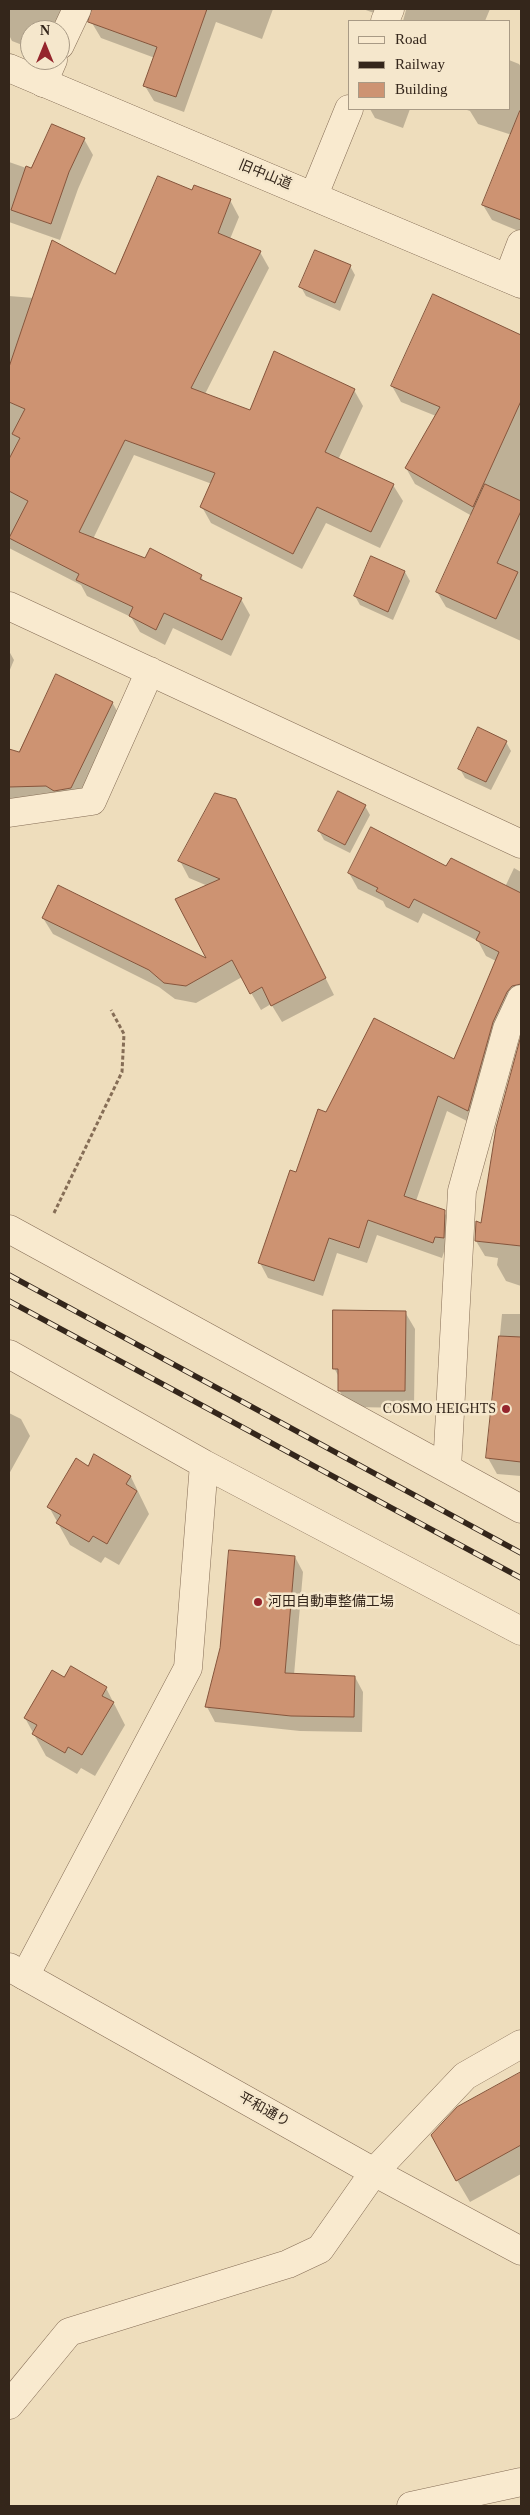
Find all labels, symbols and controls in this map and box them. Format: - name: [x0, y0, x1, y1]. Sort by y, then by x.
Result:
- north arrow: [20, 20, 70, 70]
- legend: [348, 20, 510, 110]
- text: N: [40, 23, 50, 38]
- text: Road: [395, 31, 427, 47]
- text: Railway: [395, 56, 445, 72]
- text: Building: [395, 81, 448, 97]
- street label: 旧中山道: [236, 157, 294, 193]
- place label: COSMO HEIGHTS: [383, 1401, 496, 1417]
- marker: COSMO HEIGHTS: [500, 1403, 512, 1415]
- place label: 河田自動車整備工場: [268, 1594, 394, 1610]
- marker: 河田自動車整備工場: [252, 1596, 264, 1608]
- street label: 平和通り: [235, 2089, 293, 2131]

